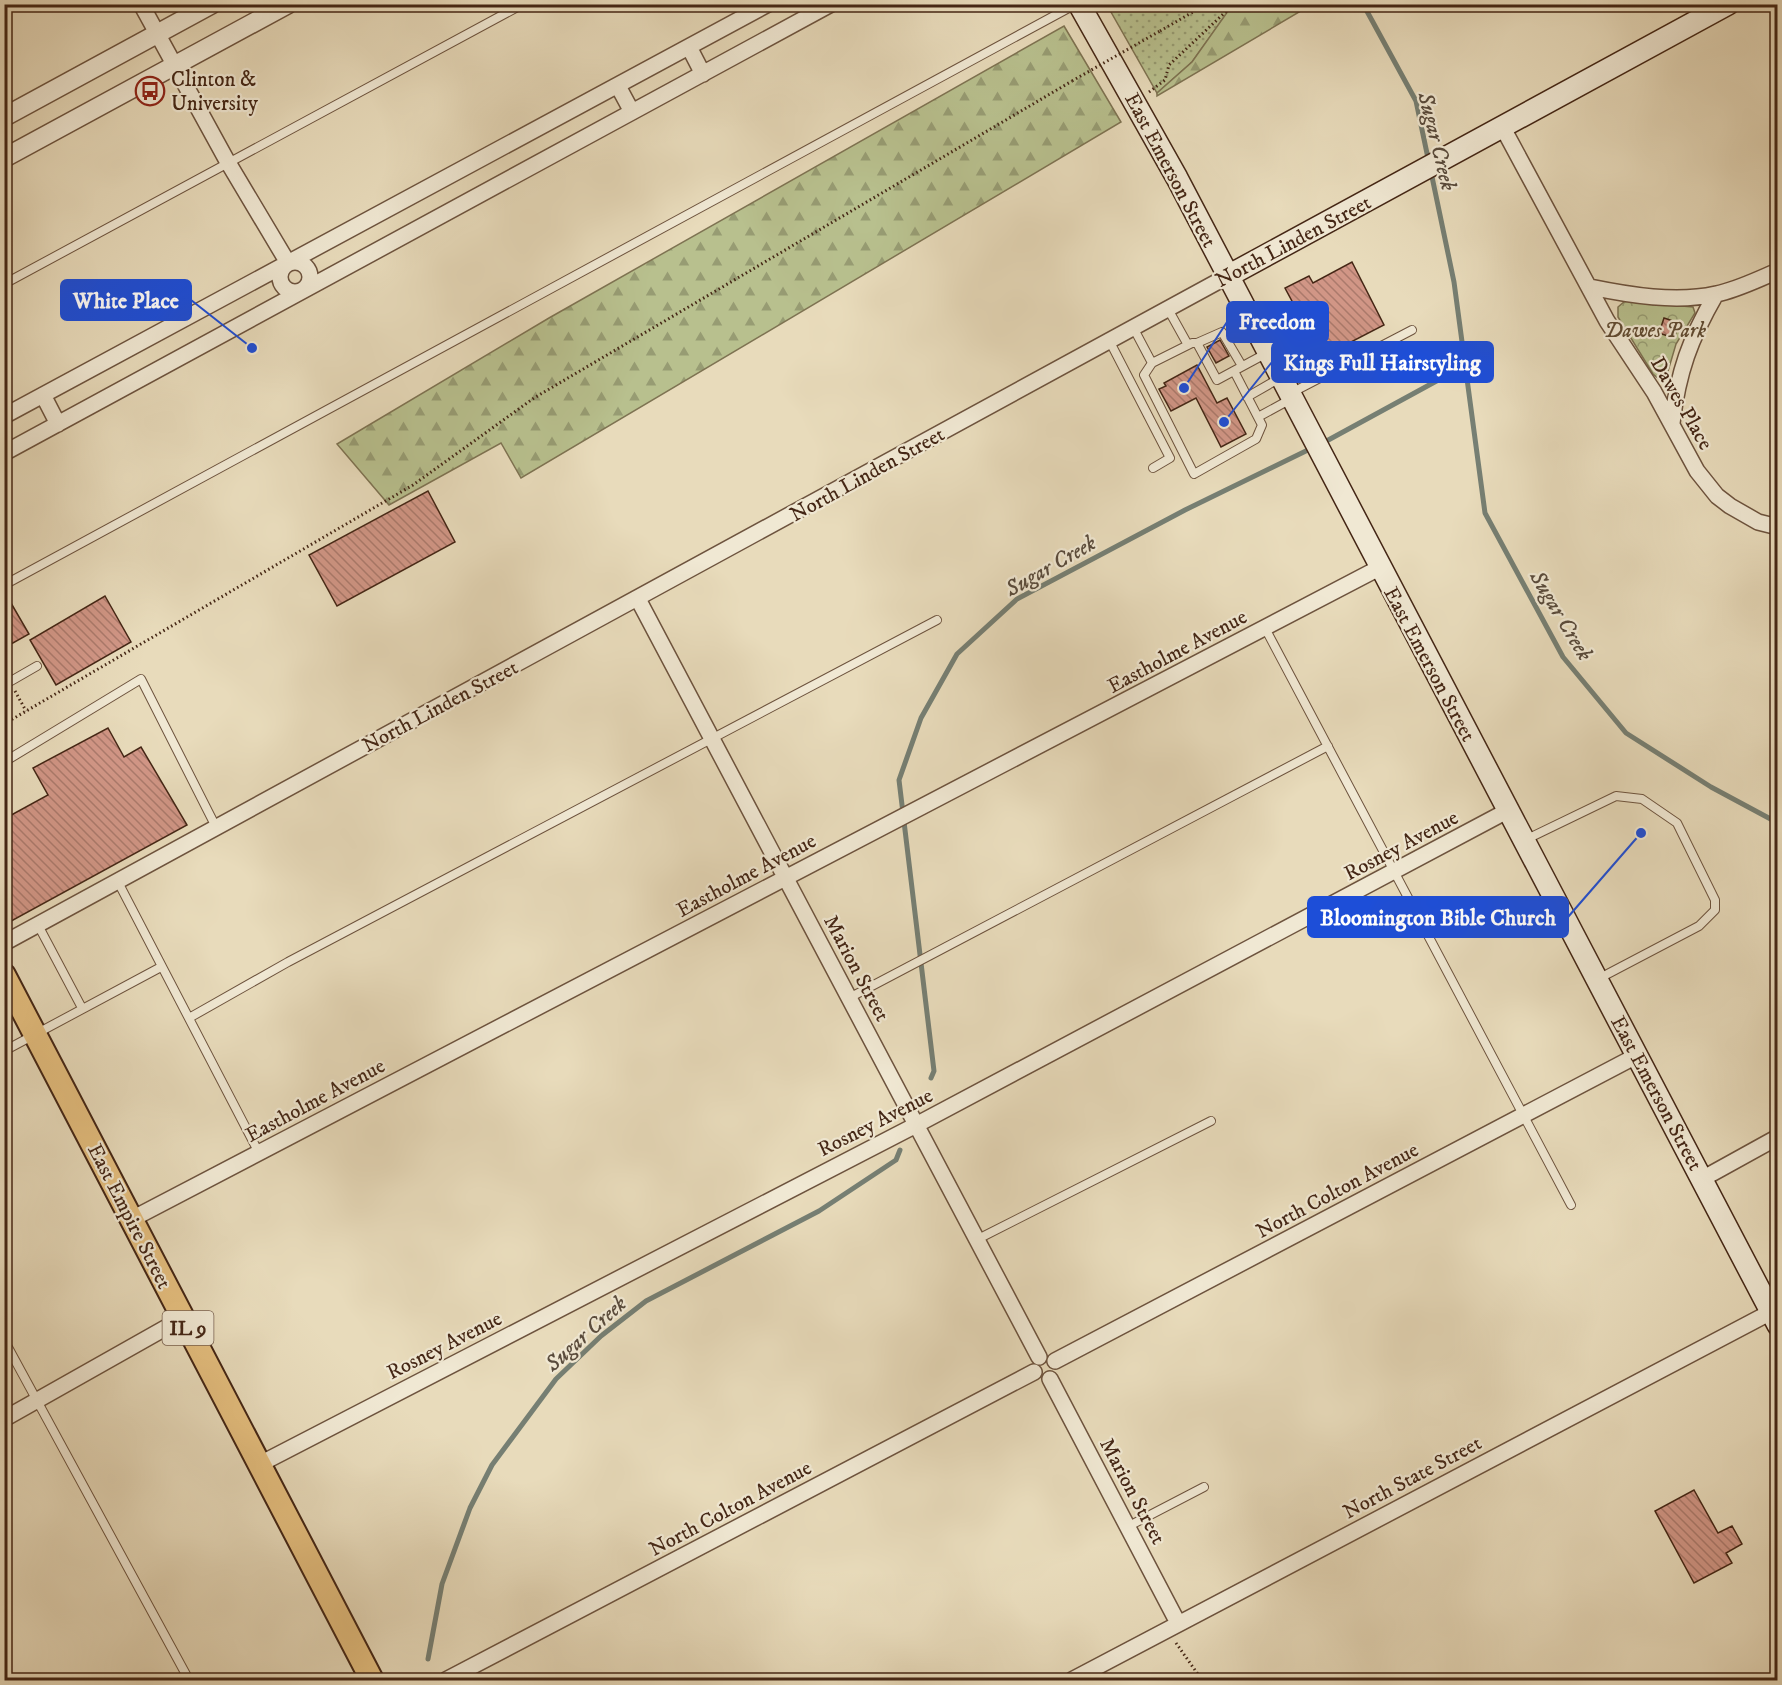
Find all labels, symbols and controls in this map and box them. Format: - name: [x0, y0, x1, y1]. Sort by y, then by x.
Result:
- place label: Clinton & University: [171, 67, 259, 117]
- bus stop icon: Clinton & University: [134, 75, 166, 107]
- water label: Sugar Creek: [1411, 88, 1462, 194]
- street label: East Emerson Street: [1118, 89, 1222, 253]
- street label: North Linden Street: [1211, 190, 1376, 294]
- callout: White Place: [61, 280, 191, 320]
- text: White Place: [72, 288, 179, 315]
- callout: Freedom: [1227, 302, 1328, 342]
- text: Freedom: [1238, 309, 1316, 336]
- park label: Dawes Park: [1604, 318, 1706, 344]
- callout: Kings Full Hairstyling: [1272, 342, 1493, 382]
- text: Kings Full Hairstyling: [1283, 350, 1482, 377]
- street label: Dawes Place: [1644, 352, 1718, 455]
- street label: North Linden Street: [786, 421, 950, 528]
- water label: Sugar Creek: [1000, 529, 1102, 604]
- water label: Sugar Creek: [1523, 565, 1599, 666]
- street label: East Emerson Street: [1377, 583, 1481, 747]
- street label: Eastholme Avenue: [1103, 604, 1252, 700]
- street label: North Linden Street: [358, 655, 523, 759]
- street label: Rosney Avenue: [1340, 805, 1463, 887]
- street label: Eastholme Avenue: [672, 828, 821, 924]
- callout: Bloomington Bible Church: [1308, 897, 1568, 937]
- text: Bloomington Bible Church: [1320, 905, 1556, 932]
- street label: Marion Street: [817, 911, 895, 1026]
- street label: East Emerson Street: [1604, 1012, 1708, 1176]
- street label: Eastholme Avenue: [241, 1053, 390, 1149]
- street label: Rosney Avenue: [814, 1083, 938, 1163]
- street label: North Colton Avenue: [1252, 1137, 1423, 1245]
- street label: East Empire Street: [81, 1140, 177, 1294]
- water label: Sugar Creek: [539, 1290, 633, 1378]
- street label: Rosney Avenue: [383, 1306, 507, 1386]
- road number: IL 9: [162, 1311, 213, 1345]
- street label: North State Street: [1339, 1430, 1486, 1525]
- street label: Marion Street: [1093, 1434, 1171, 1549]
- street label: North Colton Avenue: [645, 1455, 816, 1563]

